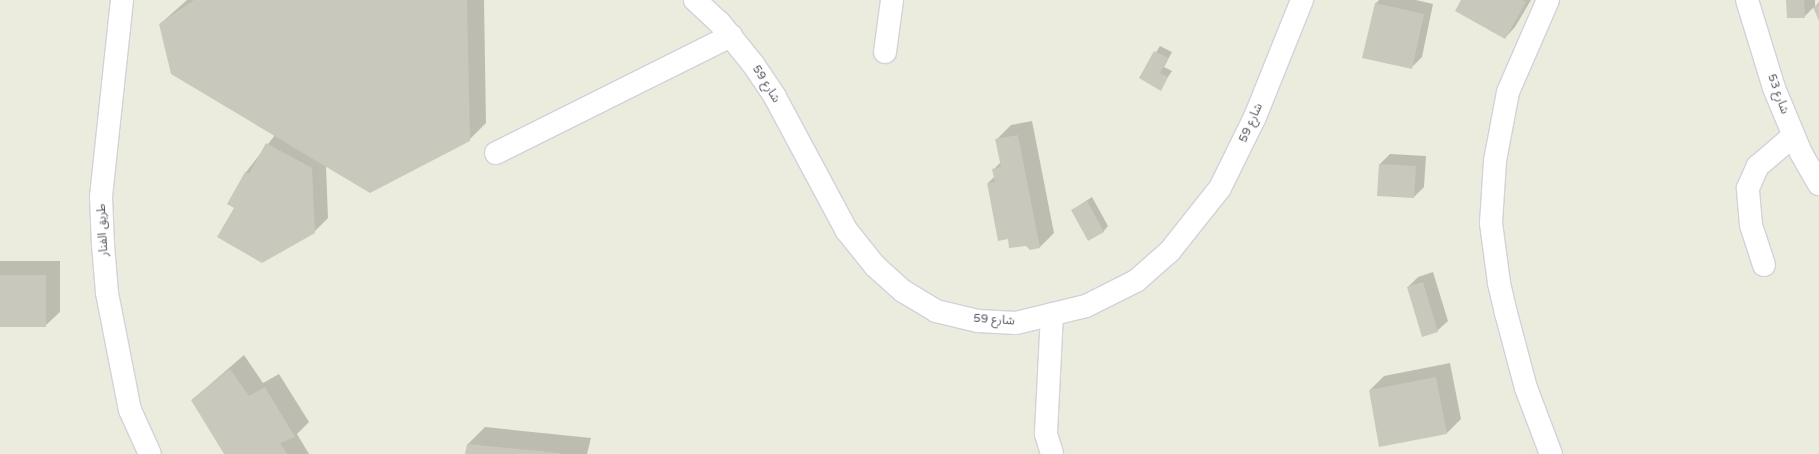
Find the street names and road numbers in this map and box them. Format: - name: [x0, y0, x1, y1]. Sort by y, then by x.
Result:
- street label: شارع 59: [749, 63, 783, 105]
- street label: شارع 53: [1764, 72, 1792, 116]
- street label: شارع 59: [1236, 101, 1266, 145]
- street label: طريق الفنار: [94, 203, 112, 257]
- street label: شارع 59: [973, 311, 1015, 329]

